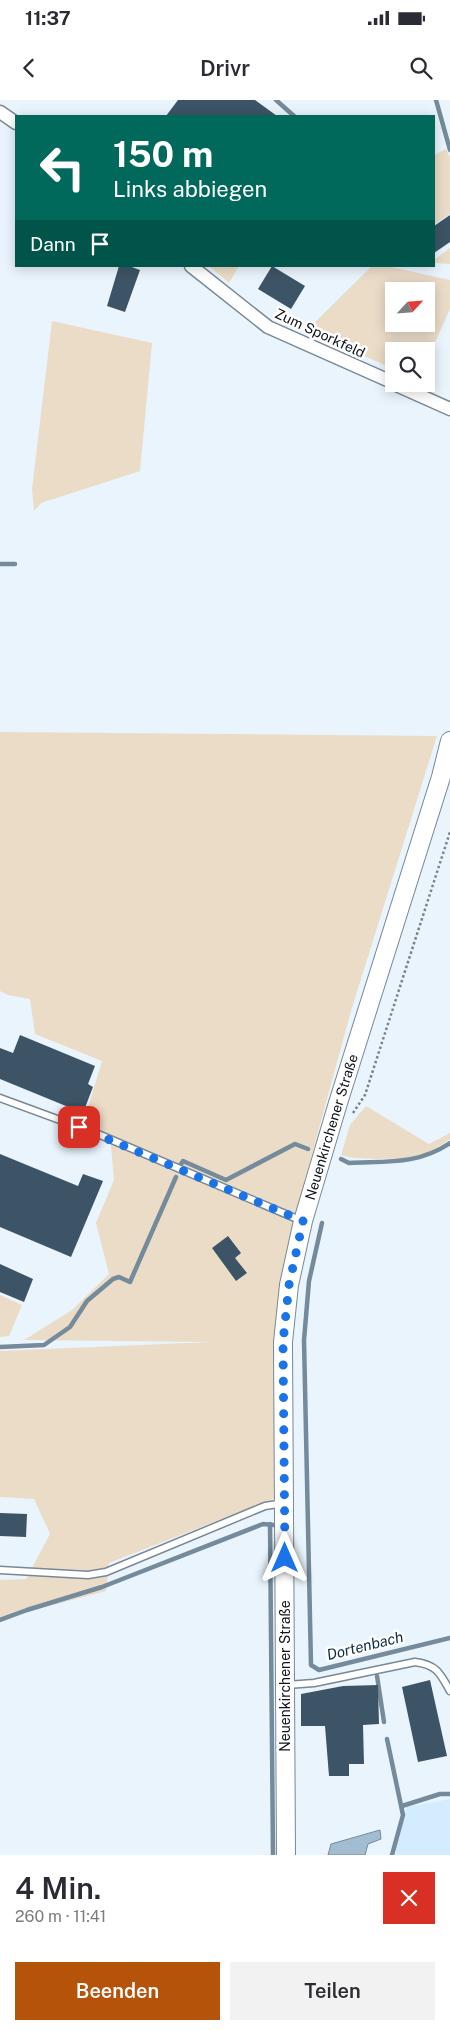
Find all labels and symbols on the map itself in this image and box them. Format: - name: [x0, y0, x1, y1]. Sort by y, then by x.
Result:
- north arrow: [385, 282, 435, 332]
- street label: Zum Sporkfeld: [273, 305, 367, 361]
- street label: Neuenkirchener Straße: [302, 1052, 361, 1202]
- pin: [58, 1106, 100, 1148]
- position arrow: [258, 1531, 310, 1583]
- street label: Neuenkirchener Straße: [277, 1600, 293, 1752]
- water label: Dortenbach: [325, 1628, 405, 1663]

